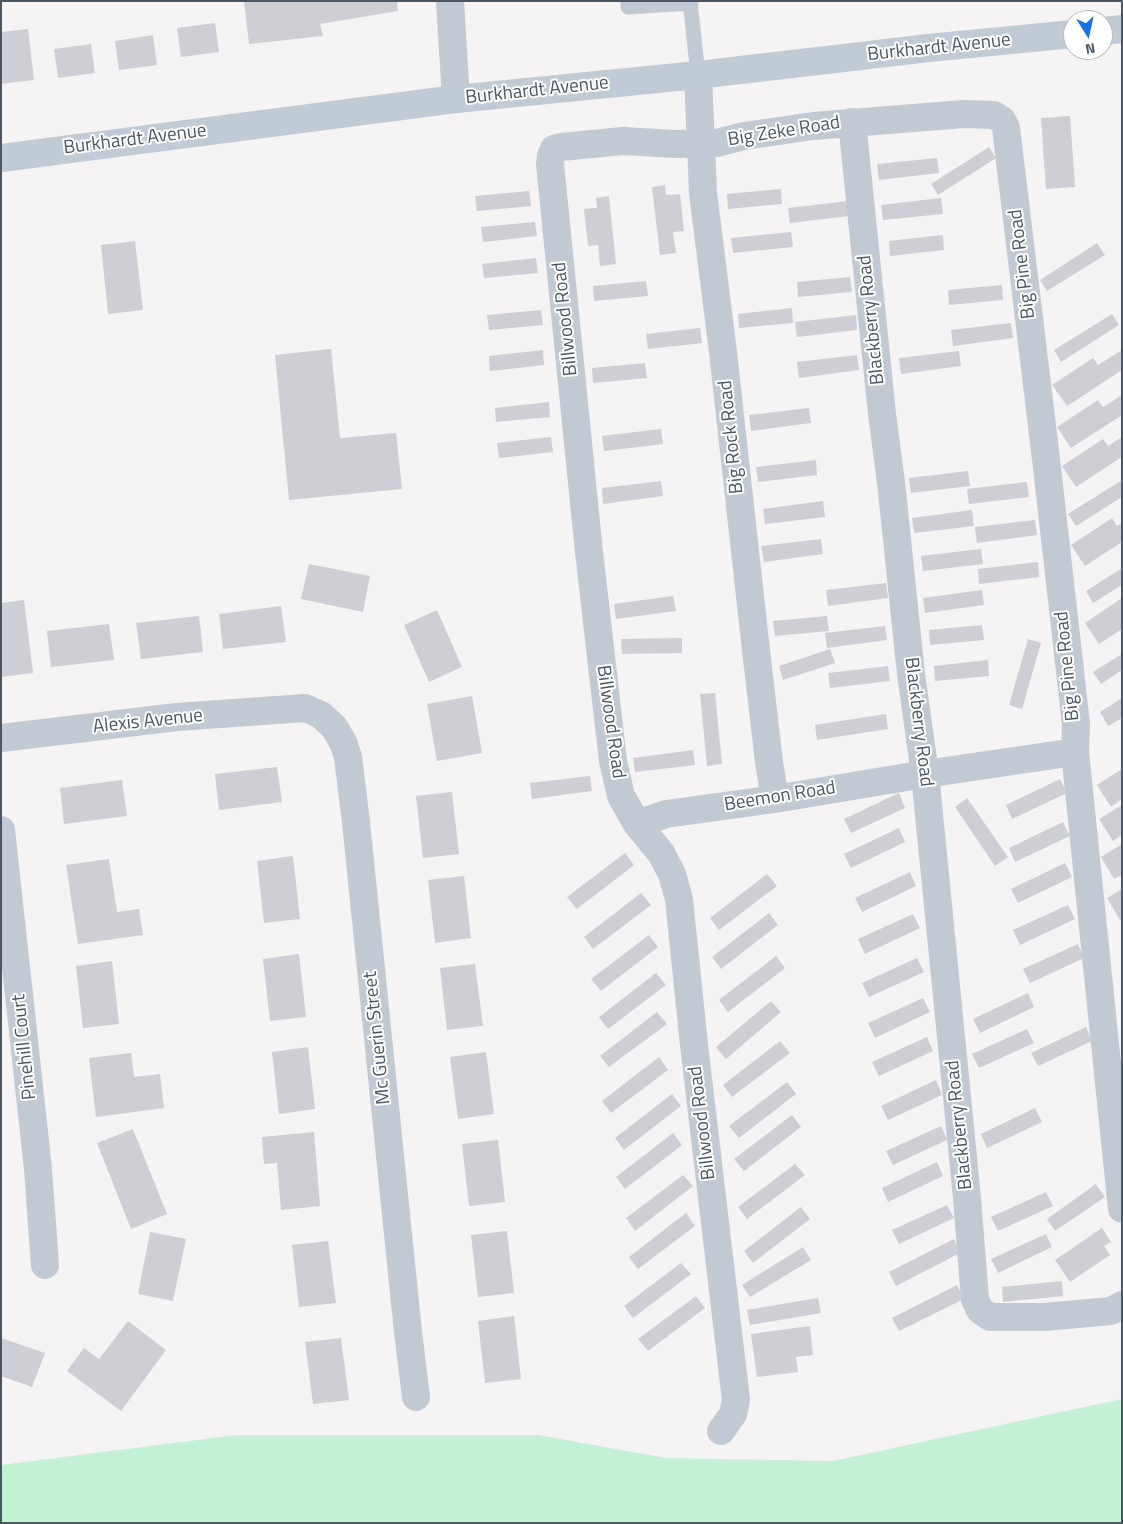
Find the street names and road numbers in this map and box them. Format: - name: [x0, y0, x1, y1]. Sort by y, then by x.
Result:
- street label: Burkhardt Avenue: [866, 29, 1012, 67]
- street label: Burkhardt Avenue: [464, 72, 610, 110]
- street label: Big Zeke Road: [726, 112, 842, 152]
- street label: Burkhardt Avenue: [62, 120, 208, 160]
- street label: Big Pine Road: [1005, 208, 1041, 320]
- street label: Blackberry Road: [854, 254, 890, 386]
- street label: Billwood Road: [549, 261, 583, 377]
- street label: Big Rock Road: [715, 379, 749, 495]
- street label: Big Pine Road: [1051, 610, 1085, 722]
- street label: Blackberry Road: [899, 656, 937, 788]
- street label: Billwood Road: [591, 664, 629, 780]
- street label: Alexis Avenue: [92, 705, 204, 739]
- street label: Beemon Road: [723, 777, 837, 817]
- street label: Mc Guerin Street: [360, 970, 396, 1106]
- street label: Pinehill Court: [8, 993, 42, 1101]
- street label: Blackberry Road: [942, 1059, 978, 1191]
- street label: Billwood Road: [685, 1065, 721, 1181]

